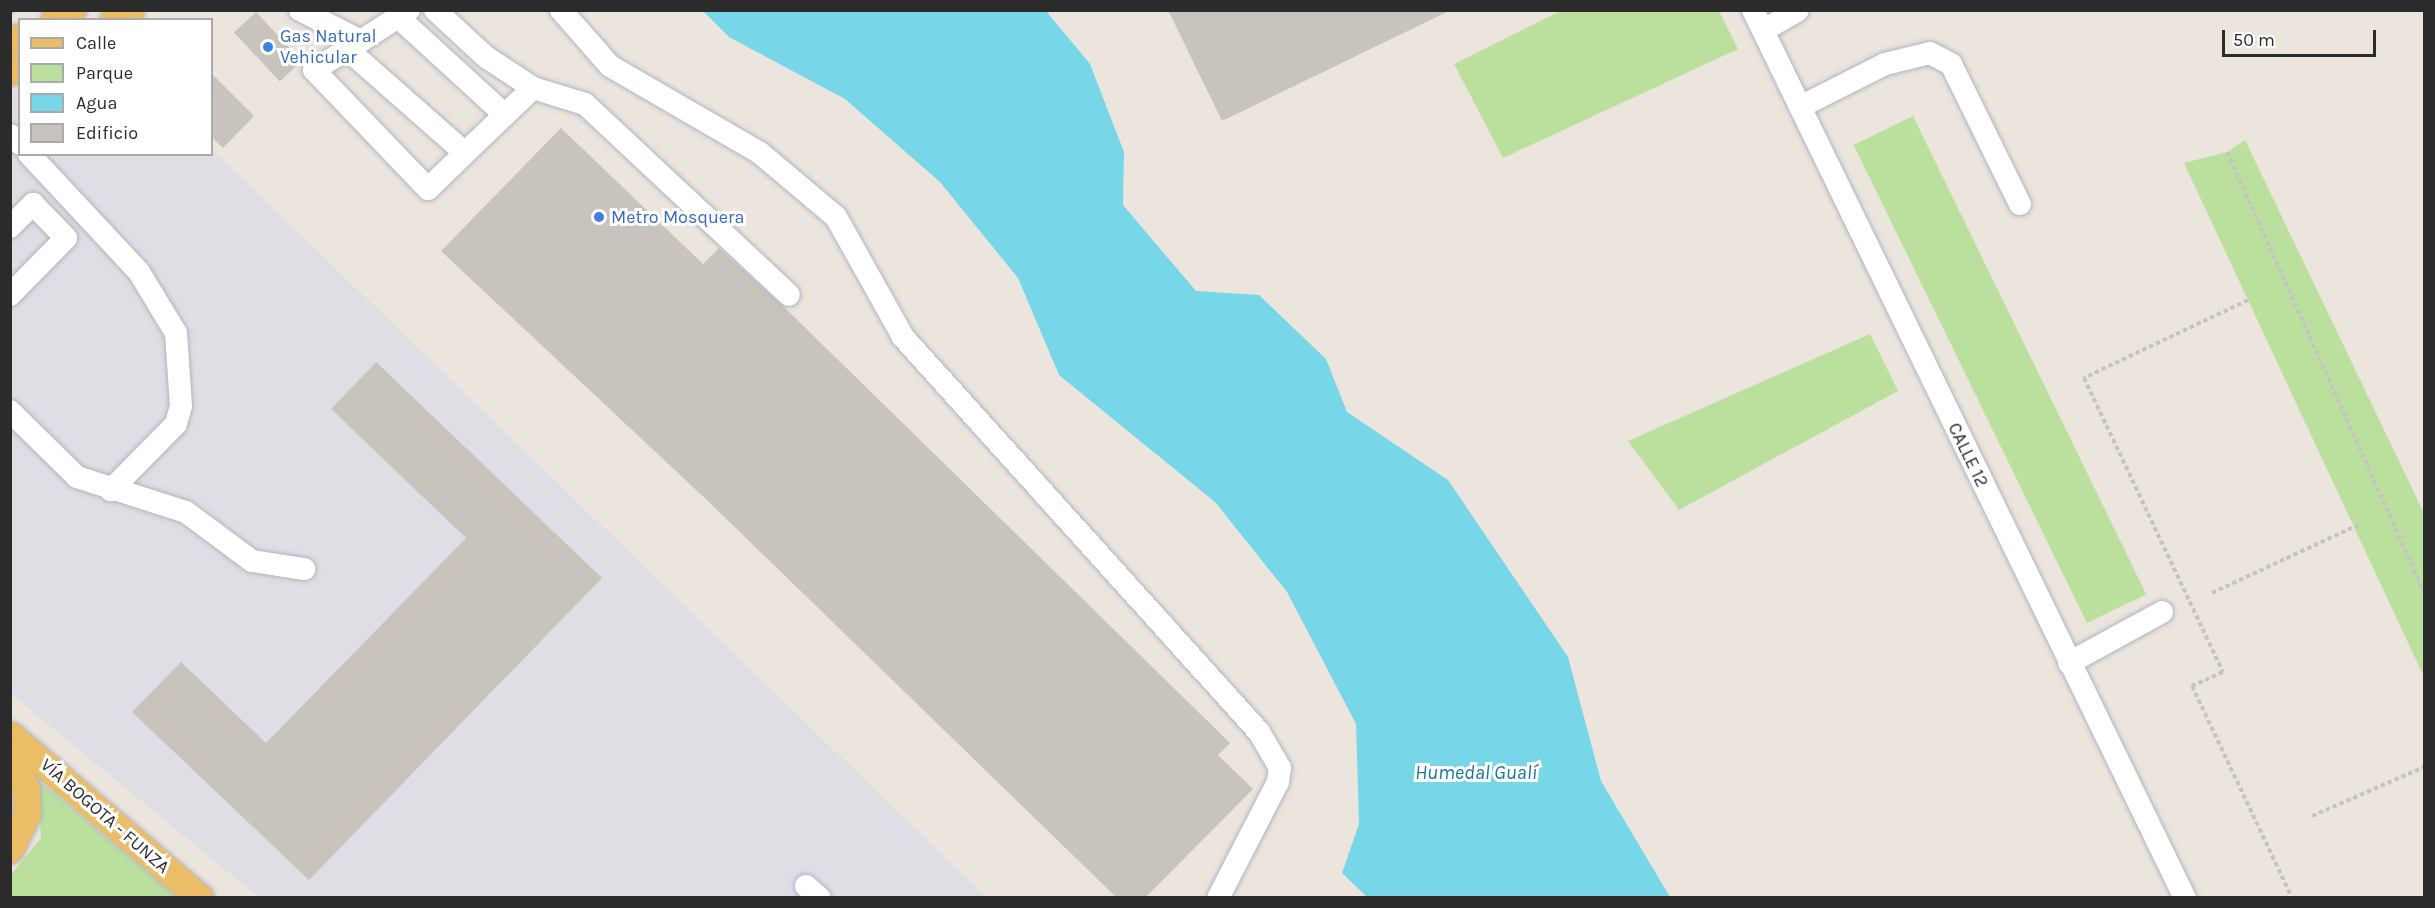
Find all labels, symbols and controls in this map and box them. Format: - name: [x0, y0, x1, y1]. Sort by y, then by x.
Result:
- legend: [18, 18, 213, 156]
- scale bar: [2225, 18, 2380, 56]
- place label: Gas Natural Vehicular: [280, 26, 377, 68]
- text: 50 m: [2233, 29, 2275, 51]
- text: Calle: [76, 32, 116, 54]
- marker: Gas Natural Vehicular: [261, 40, 275, 54]
- text: Parque: [76, 62, 133, 84]
- text: Agua: [76, 92, 117, 114]
- text: Edificio: [76, 122, 138, 144]
- place label: Metro Mosquera: [611, 206, 744, 228]
- marker: Metro Mosquera: [592, 210, 606, 224]
- street label: CALLE 12: [1943, 419, 1993, 491]
- street label: VÍA BOGOTA - FUNZA: [36, 754, 174, 878]
- water label: Humedal Gualí: [1415, 760, 1537, 784]

